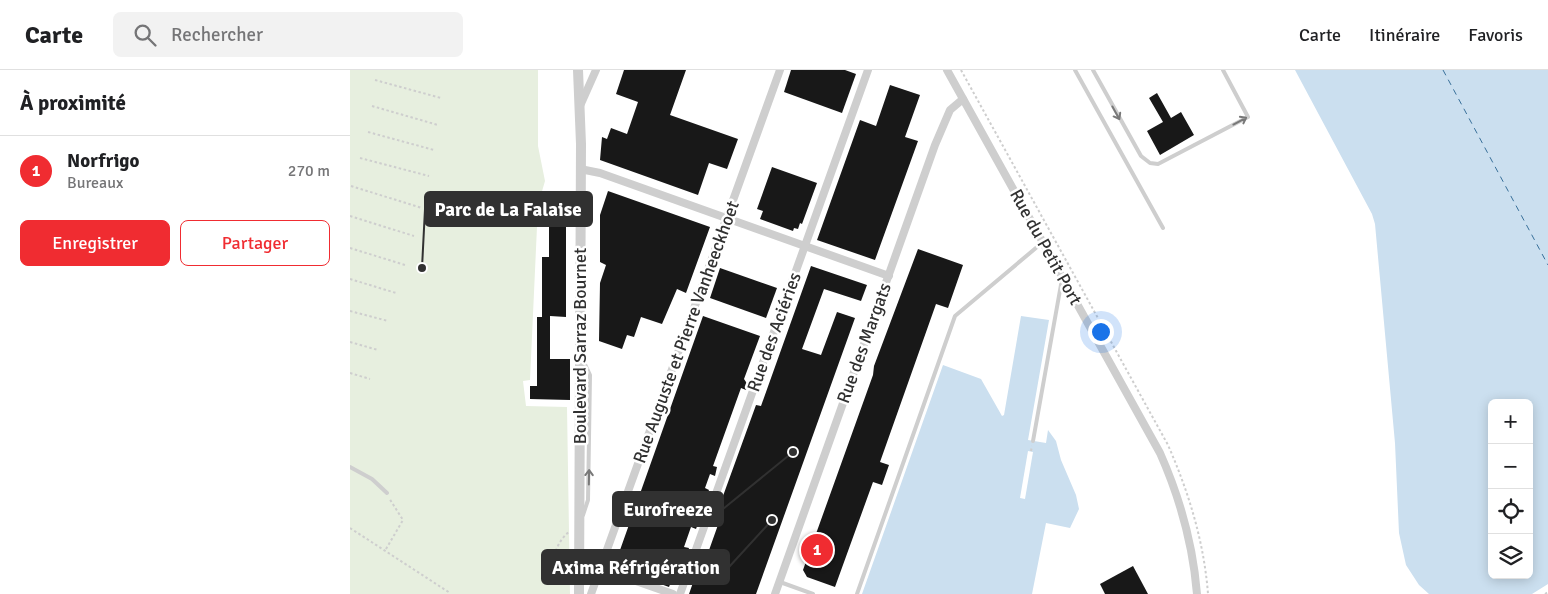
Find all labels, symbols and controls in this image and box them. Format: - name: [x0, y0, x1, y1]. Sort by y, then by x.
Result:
- search box: [113, 12, 463, 57]
- text: Carte: [25, 20, 83, 50]
- icon: search: [131, 21, 159, 49]
- text: Rechercher: [171, 23, 263, 47]
- text: Carte: [1299, 24, 1341, 46]
- text: Itinéraire: [1369, 24, 1440, 46]
- text: Favoris: [1468, 24, 1523, 46]
- text: À proximité: [20, 90, 126, 116]
- one-way arrow: [1111, 105, 1121, 120]
- one-way arrow: [1232, 116, 1247, 125]
- text: Norfrigo: [67, 149, 139, 173]
- text: 1: [32, 161, 40, 181]
- text: 270 m: [288, 161, 330, 181]
- text: Bureaux: [67, 173, 123, 193]
- street label: Rue du Petit Port: [1005, 185, 1087, 309]
- callout: Parc de La Falaise: [425, 192, 592, 226]
- text: Parc de La Falaise: [434, 198, 582, 222]
- street label: Rue Auguste et Pierre Vanheeckhoet: [628, 198, 744, 466]
- button: Enregistrer: [20, 220, 170, 266]
- button: Partager: [180, 220, 330, 266]
- street label: Boulevard Sarraz Bournet: [569, 248, 591, 444]
- street label: Rue des Aciéries: [742, 269, 806, 395]
- street label: Rue des Margats: [832, 280, 896, 406]
- your location: [1088, 319, 1114, 345]
- map controls: [1488, 399, 1533, 579]
- button: +: [1488, 399, 1533, 444]
- button: −: [1488, 444, 1533, 489]
- one-way arrow: [584, 469, 594, 486]
- button: locate: [1488, 489, 1533, 534]
- callout: Eurofreeze: [613, 492, 723, 526]
- text: Eurofreeze: [623, 498, 713, 522]
- pin: 1: [801, 531, 833, 569]
- button: layers: [1488, 534, 1533, 579]
- callout: Axima Réfrigération: [542, 550, 729, 584]
- text: Axima Réfrigération: [552, 556, 720, 580]

